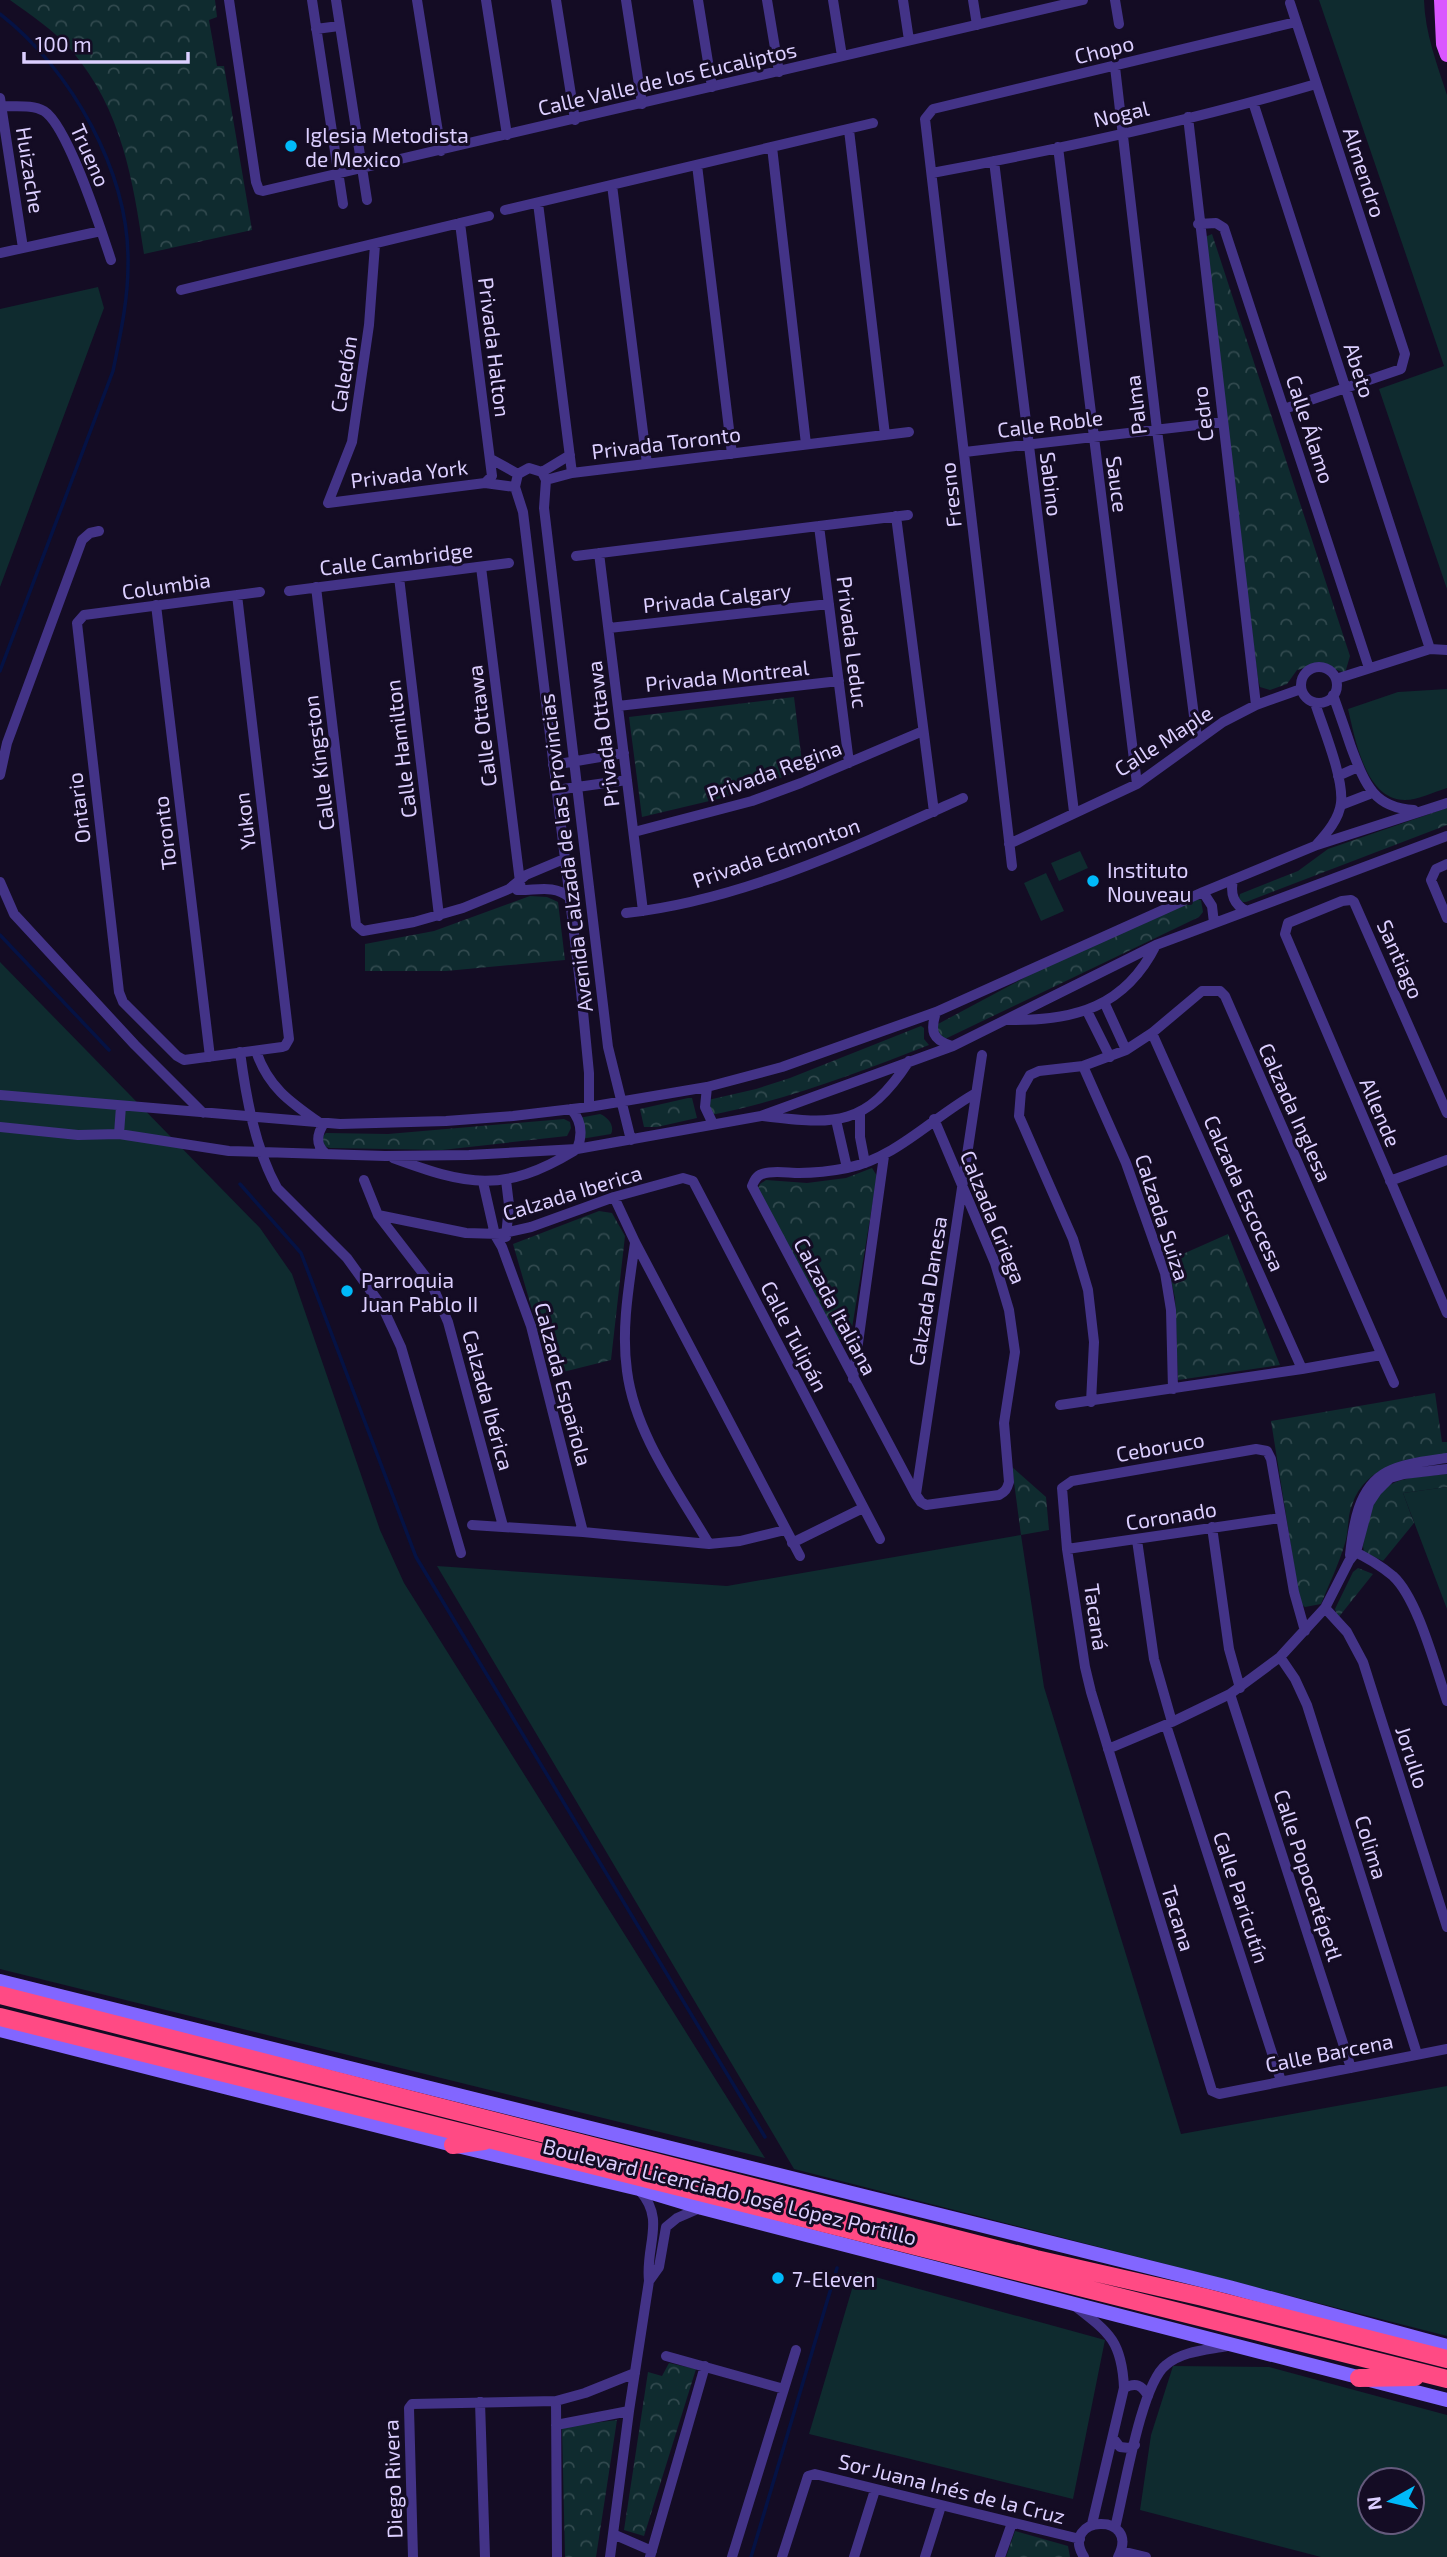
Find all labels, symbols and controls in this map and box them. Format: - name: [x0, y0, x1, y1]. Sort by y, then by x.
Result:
- scale bar: [24, 21, 189, 65]
- street label: Chopo: [1072, 30, 1136, 68]
- text: 100 m: [35, 31, 92, 56]
- street label: Calle Valle de los Eucaliptos: [535, 36, 799, 120]
- street label: Nogal: [1091, 94, 1152, 131]
- street label: Trueno: [66, 120, 116, 190]
- place label: Iglesia Metodista de Mexico: [305, 122, 469, 171]
- street label: Almendro: [1339, 124, 1391, 220]
- street label: Huizache: [12, 125, 50, 215]
- marker: Iglesia Metodista de Mexico: [283, 138, 299, 154]
- street label: Privada Halton: [474, 276, 516, 418]
- street label: Caledón: [325, 334, 361, 414]
- street label: Abeto: [1339, 339, 1381, 401]
- street label: Calle Álamo: [1282, 372, 1340, 486]
- street label: Palma: [1119, 374, 1151, 436]
- street label: Cedro: [1186, 385, 1218, 443]
- street label: Calle Roble: [996, 404, 1104, 442]
- street label: Privada Toronto: [590, 420, 742, 464]
- street label: Sabino: [1036, 450, 1068, 518]
- street label: Privada York: [349, 453, 469, 493]
- street label: Sauce: [1102, 454, 1134, 514]
- street label: Fresno: [934, 461, 966, 529]
- street label: Calle Cambridge: [318, 536, 474, 580]
- street label: Columbia: [120, 566, 212, 604]
- street label: Privada Leduc: [832, 574, 874, 710]
- street label: Privada Calgary: [641, 577, 793, 617]
- street label: Privada Montreal: [644, 654, 811, 696]
- street label: Privada Ottawa: [581, 659, 623, 809]
- street label: Calle Ottawa: [461, 664, 501, 788]
- street label: Calle Hamilton: [379, 678, 421, 820]
- street label: Avenida Calzada de las Provincias: [533, 692, 597, 1014]
- street label: Calle Kingston: [297, 694, 339, 832]
- street label: Calle Maple: [1109, 699, 1217, 781]
- street label: Privada Regina: [703, 734, 845, 806]
- street label: Ontario: [61, 771, 95, 845]
- street label: Yukon: [228, 791, 260, 851]
- street label: Toronto: [147, 795, 181, 871]
- street label: Privada Edmonton: [689, 812, 863, 892]
- place label: Instituto Nouveau: [1107, 857, 1191, 906]
- marker: Instituto Nouveau: [1085, 873, 1101, 889]
- street label: Santiago: [1373, 916, 1429, 1002]
- street label: Calzada Inglesa: [1254, 1039, 1338, 1185]
- street label: Allende: [1355, 1074, 1407, 1150]
- street label: Calzada Escocesa: [1199, 1111, 1291, 1275]
- street label: Calzada Griega: [956, 1147, 1032, 1287]
- street label: Calzada Suiza: [1131, 1151, 1195, 1283]
- street label: Calzada Iberica: [499, 1159, 645, 1225]
- street label: Calzada Danesa: [903, 1214, 951, 1368]
- street label: Calzada Italiana: [789, 1233, 883, 1379]
- place label: Parroquia Juan Pablo II: [361, 1267, 478, 1316]
- street label: Calle Tulipán: [756, 1276, 834, 1396]
- marker: Parroquia Juan Pablo II: [339, 1283, 355, 1299]
- street label: Calzada Española: [530, 1299, 598, 1469]
- street label: Calzada Ibérica: [458, 1327, 520, 1473]
- street label: Ceboruco: [1114, 1426, 1206, 1466]
- street label: Coronado: [1124, 1495, 1218, 1535]
- street label: Tacaná: [1080, 1582, 1114, 1652]
- street label: Jorullo: [1391, 1723, 1435, 1791]
- street label: Calle Popocatépetl: [1269, 1786, 1349, 1965]
- street label: Colima: [1351, 1812, 1393, 1882]
- street label: Calle Paricutín: [1209, 1828, 1275, 1966]
- street label: Tacana: [1157, 1882, 1201, 1954]
- street label: Calle Barcena: [1263, 2027, 1395, 2077]
- street label: Boulevard Licenciado José López Portillo: [541, 2132, 919, 2250]
- place label: 7-Eleven: [792, 2266, 875, 2291]
- marker: 7-Eleven: [770, 2270, 786, 2286]
- street label: Diego Rivera: [377, 2419, 407, 2539]
- street label: Sor Juana Inés de la Cruz: [836, 2448, 1068, 2528]
- north arrow: [1356, 2466, 1426, 2536]
- text: N: [1361, 2495, 1386, 2512]

